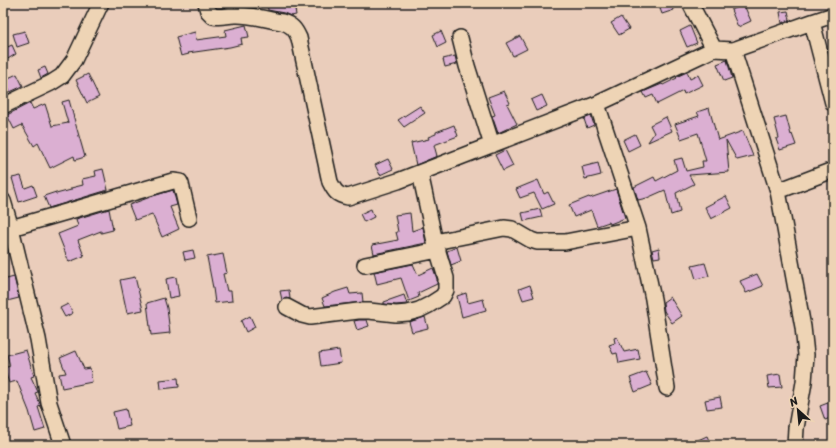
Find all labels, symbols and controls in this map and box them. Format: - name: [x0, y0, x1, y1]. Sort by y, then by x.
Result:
- north arrow: [778, 390, 818, 430]
- text: N: [785, 391, 802, 412]

